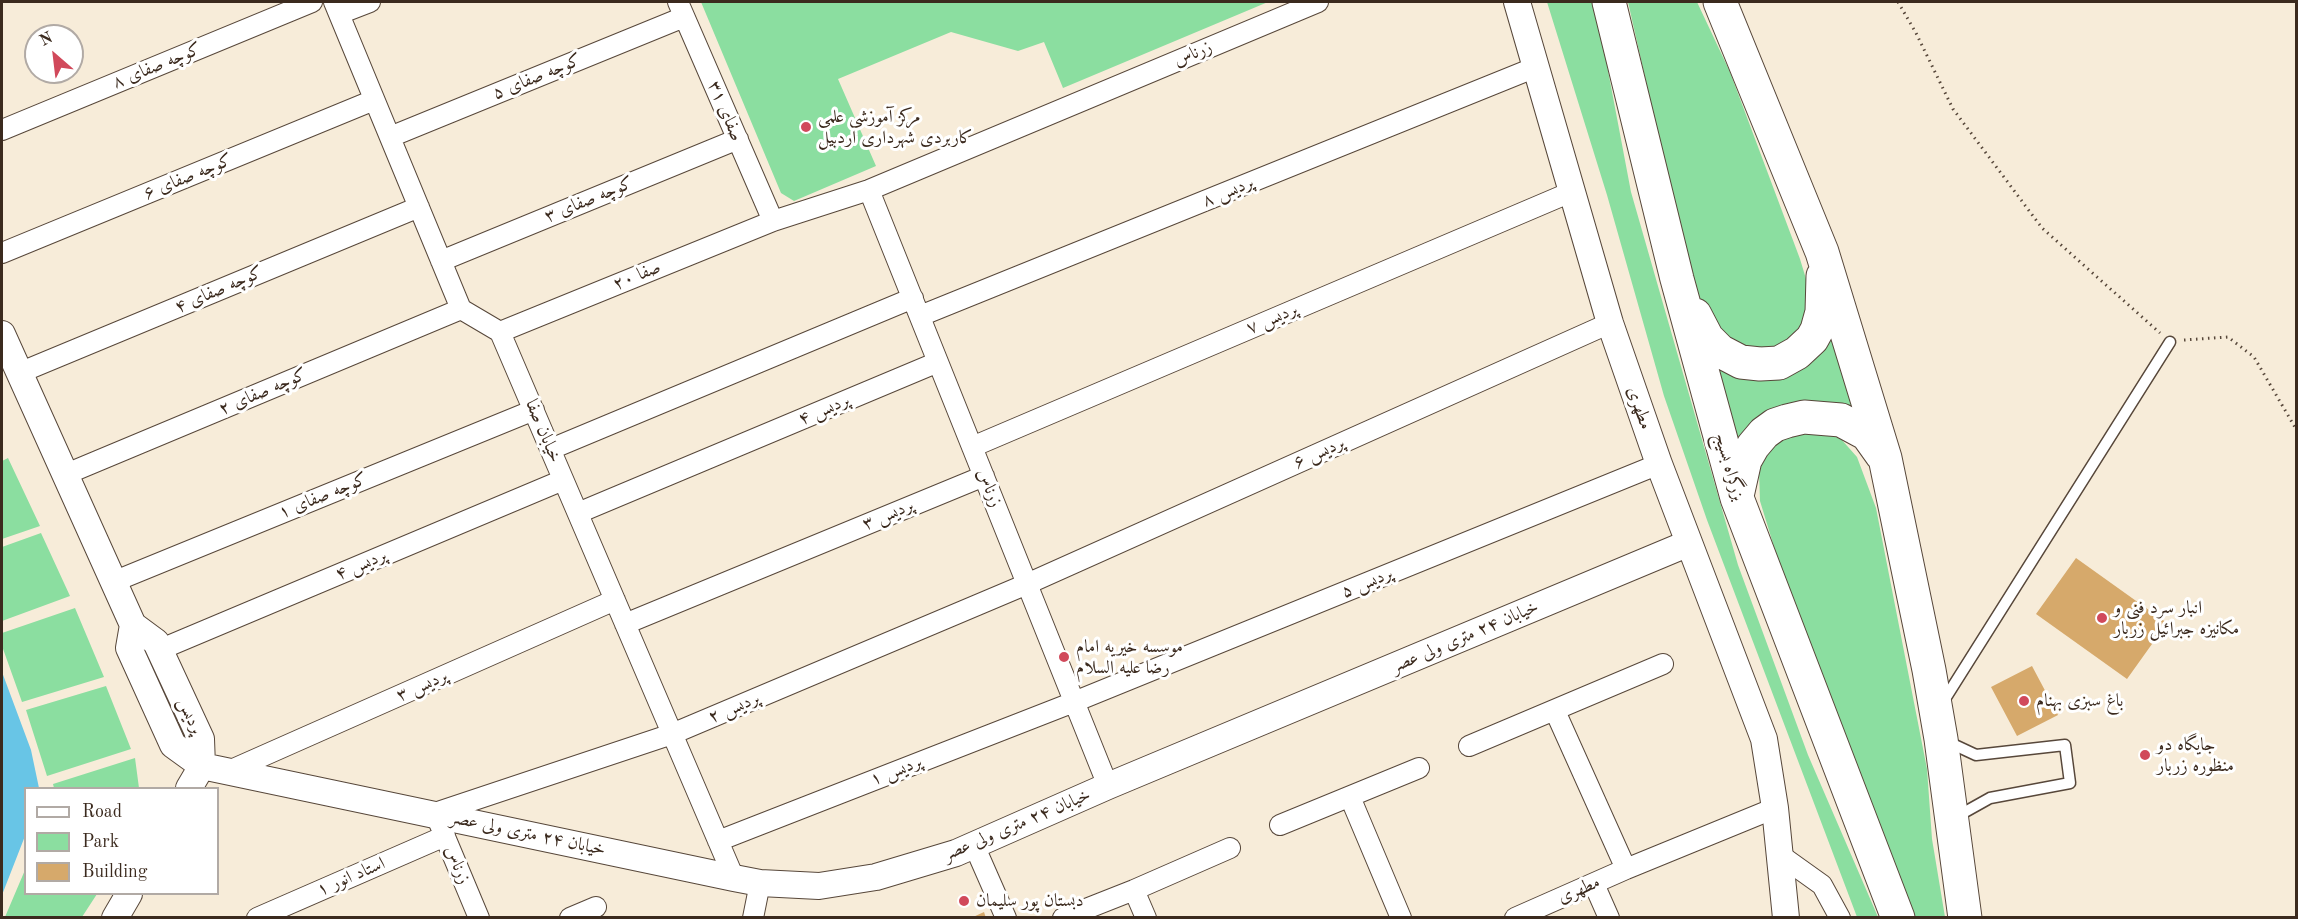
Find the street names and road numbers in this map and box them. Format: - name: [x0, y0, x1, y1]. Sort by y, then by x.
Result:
- street label: زرناس: [1170, 36, 1216, 72]
- street label: کوچه صفای ۸: [110, 38, 204, 94]
- street label: کوچه صفای ۵: [490, 49, 584, 105]
- street label: صفای ۳۱: [703, 78, 747, 144]
- street label: کوچه صفای ۶: [141, 149, 235, 205]
- street label: کوچه صفای ۳: [542, 172, 636, 228]
- street label: پردیس ۸: [1199, 172, 1257, 212]
- street label: صفا ۲۰: [610, 257, 664, 295]
- street label: کوچه صفای ۴: [172, 262, 266, 318]
- street label: پردیس ۷: [1243, 299, 1301, 339]
- street label: کوچه صفای ۲: [216, 364, 310, 420]
- street label: مطهری: [1622, 384, 1656, 432]
- street label: پردیس ۴: [795, 390, 853, 430]
- street label: خیابان صفا: [520, 396, 566, 466]
- street label: بزرگراه بسیج: [1709, 430, 1749, 504]
- street label: پردیس ۶: [1290, 432, 1348, 474]
- street label: زرناس: [972, 466, 1006, 510]
- street label: کوچه صفای ۱: [276, 468, 370, 524]
- street label: پردیس ۳: [859, 495, 917, 535]
- street label: پردیس ۴: [332, 545, 390, 585]
- street label: پردیس ۵: [1338, 563, 1396, 603]
- street label: خیابان ۲۴ متری ولی عصر: [1388, 596, 1542, 678]
- street label: پردیس ۳: [393, 665, 451, 707]
- street label: پردیس ۲: [705, 688, 763, 728]
- street label: پردیس: [172, 694, 208, 738]
- street label: پردیس ۱: [867, 751, 925, 791]
- street label: خیابان ۲۴ متری ولی عصر: [940, 784, 1094, 866]
- street label: خیابان ۲۴ متری ولی عصر: [449, 807, 607, 861]
- street label: زرناس: [439, 842, 475, 888]
- street label: استاد انور ۱: [314, 853, 388, 901]
- street label: مطهری: [1555, 871, 1603, 909]

